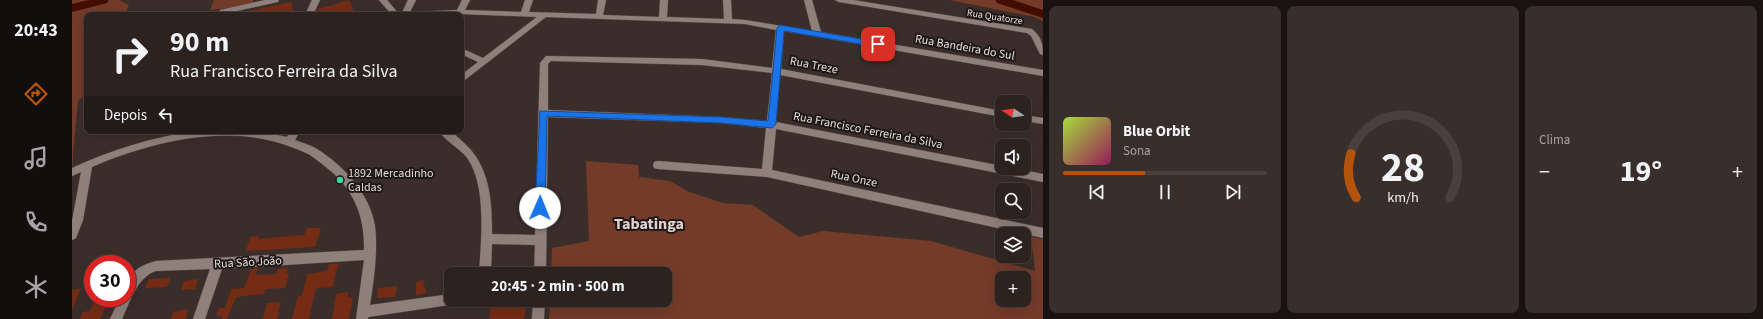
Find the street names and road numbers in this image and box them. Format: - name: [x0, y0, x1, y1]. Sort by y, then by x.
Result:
- street label: Rua Quatorze: [966, 6, 1024, 28]
- street label: Rua Bandeira do Sul: [914, 30, 1016, 65]
- street label: Rua Treze: [788, 53, 839, 78]
- street label: Rua Francisco Ferreira da Silva: [792, 108, 944, 153]
- street label: Rua Onze: [829, 165, 879, 192]
- street label: Rua São João: [214, 252, 282, 273]

